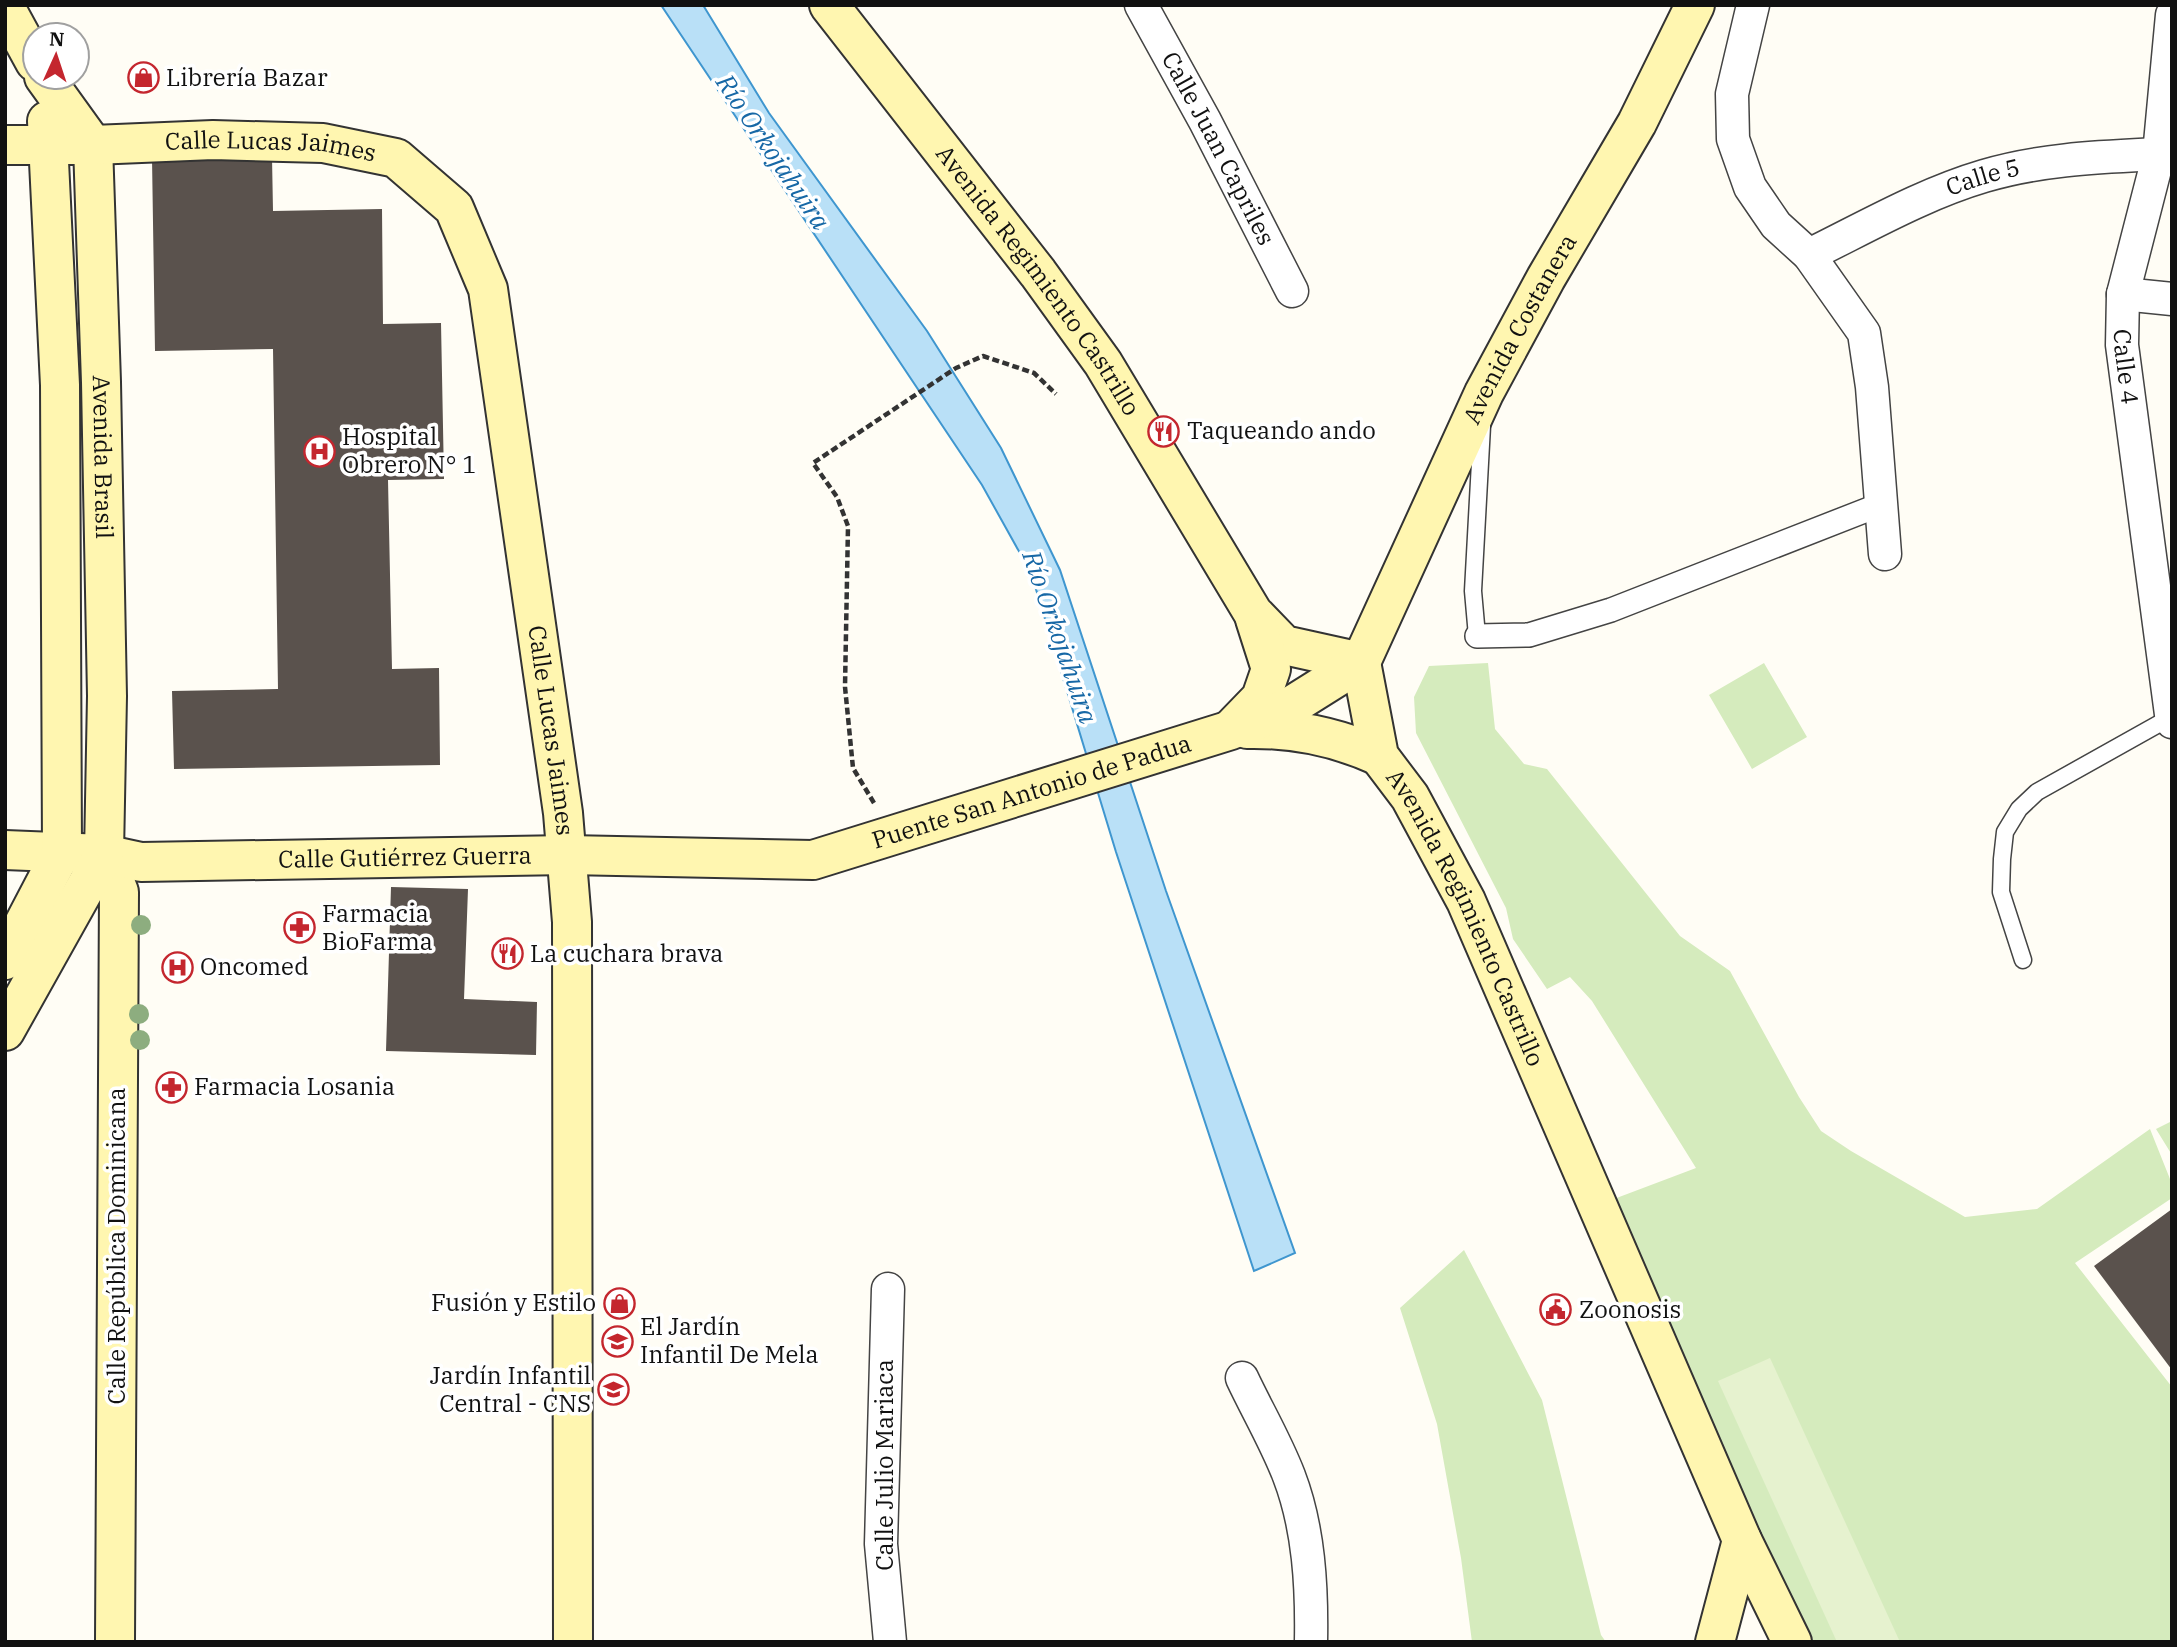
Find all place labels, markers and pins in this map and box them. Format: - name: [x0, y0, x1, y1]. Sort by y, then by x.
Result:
- shop icon: Librería Bazar: [126, 61, 160, 95]
- place label: Librería Bazar: [166, 61, 328, 93]
- restaurant icon: Taqueando ando: [1147, 414, 1181, 448]
- place label: Taqueando ando: [1187, 414, 1376, 446]
- place label: Hospital Obrero N° 1: [342, 420, 477, 480]
- hospital icon: Hospital Obrero N° 1: [302, 434, 336, 468]
- place label: Farmacia BioFarma: [322, 897, 433, 957]
- pharmacy icon: Farmacia BioFarma: [282, 911, 316, 945]
- restaurant icon: La cuchara brava: [490, 937, 524, 971]
- place label: La cuchara brava: [530, 937, 723, 969]
- hospital icon: Oncomed: [160, 950, 194, 984]
- place label: Oncomed: [200, 950, 309, 982]
- pharmacy icon: Farmacia Losania: [154, 1070, 188, 1104]
- place label: Farmacia Losania: [194, 1070, 395, 1102]
- place label: Fusión y Estilo: [431, 1286, 596, 1318]
- shop icon: Fusión y Estilo: [602, 1286, 636, 1320]
- public building icon: Zoonosis: [1539, 1293, 1573, 1327]
- place label: Zoonosis: [1579, 1293, 1681, 1325]
- place label: El Jardín Infantil De Mela: [640, 1310, 819, 1370]
- school or university icon: El Jardín Infantil De Mela: [600, 1324, 634, 1358]
- place label: Jardín Infantil Central - CNS: [430, 1359, 591, 1419]
- school or university icon: Jardín Infantil Central - CNS: [597, 1373, 631, 1407]

